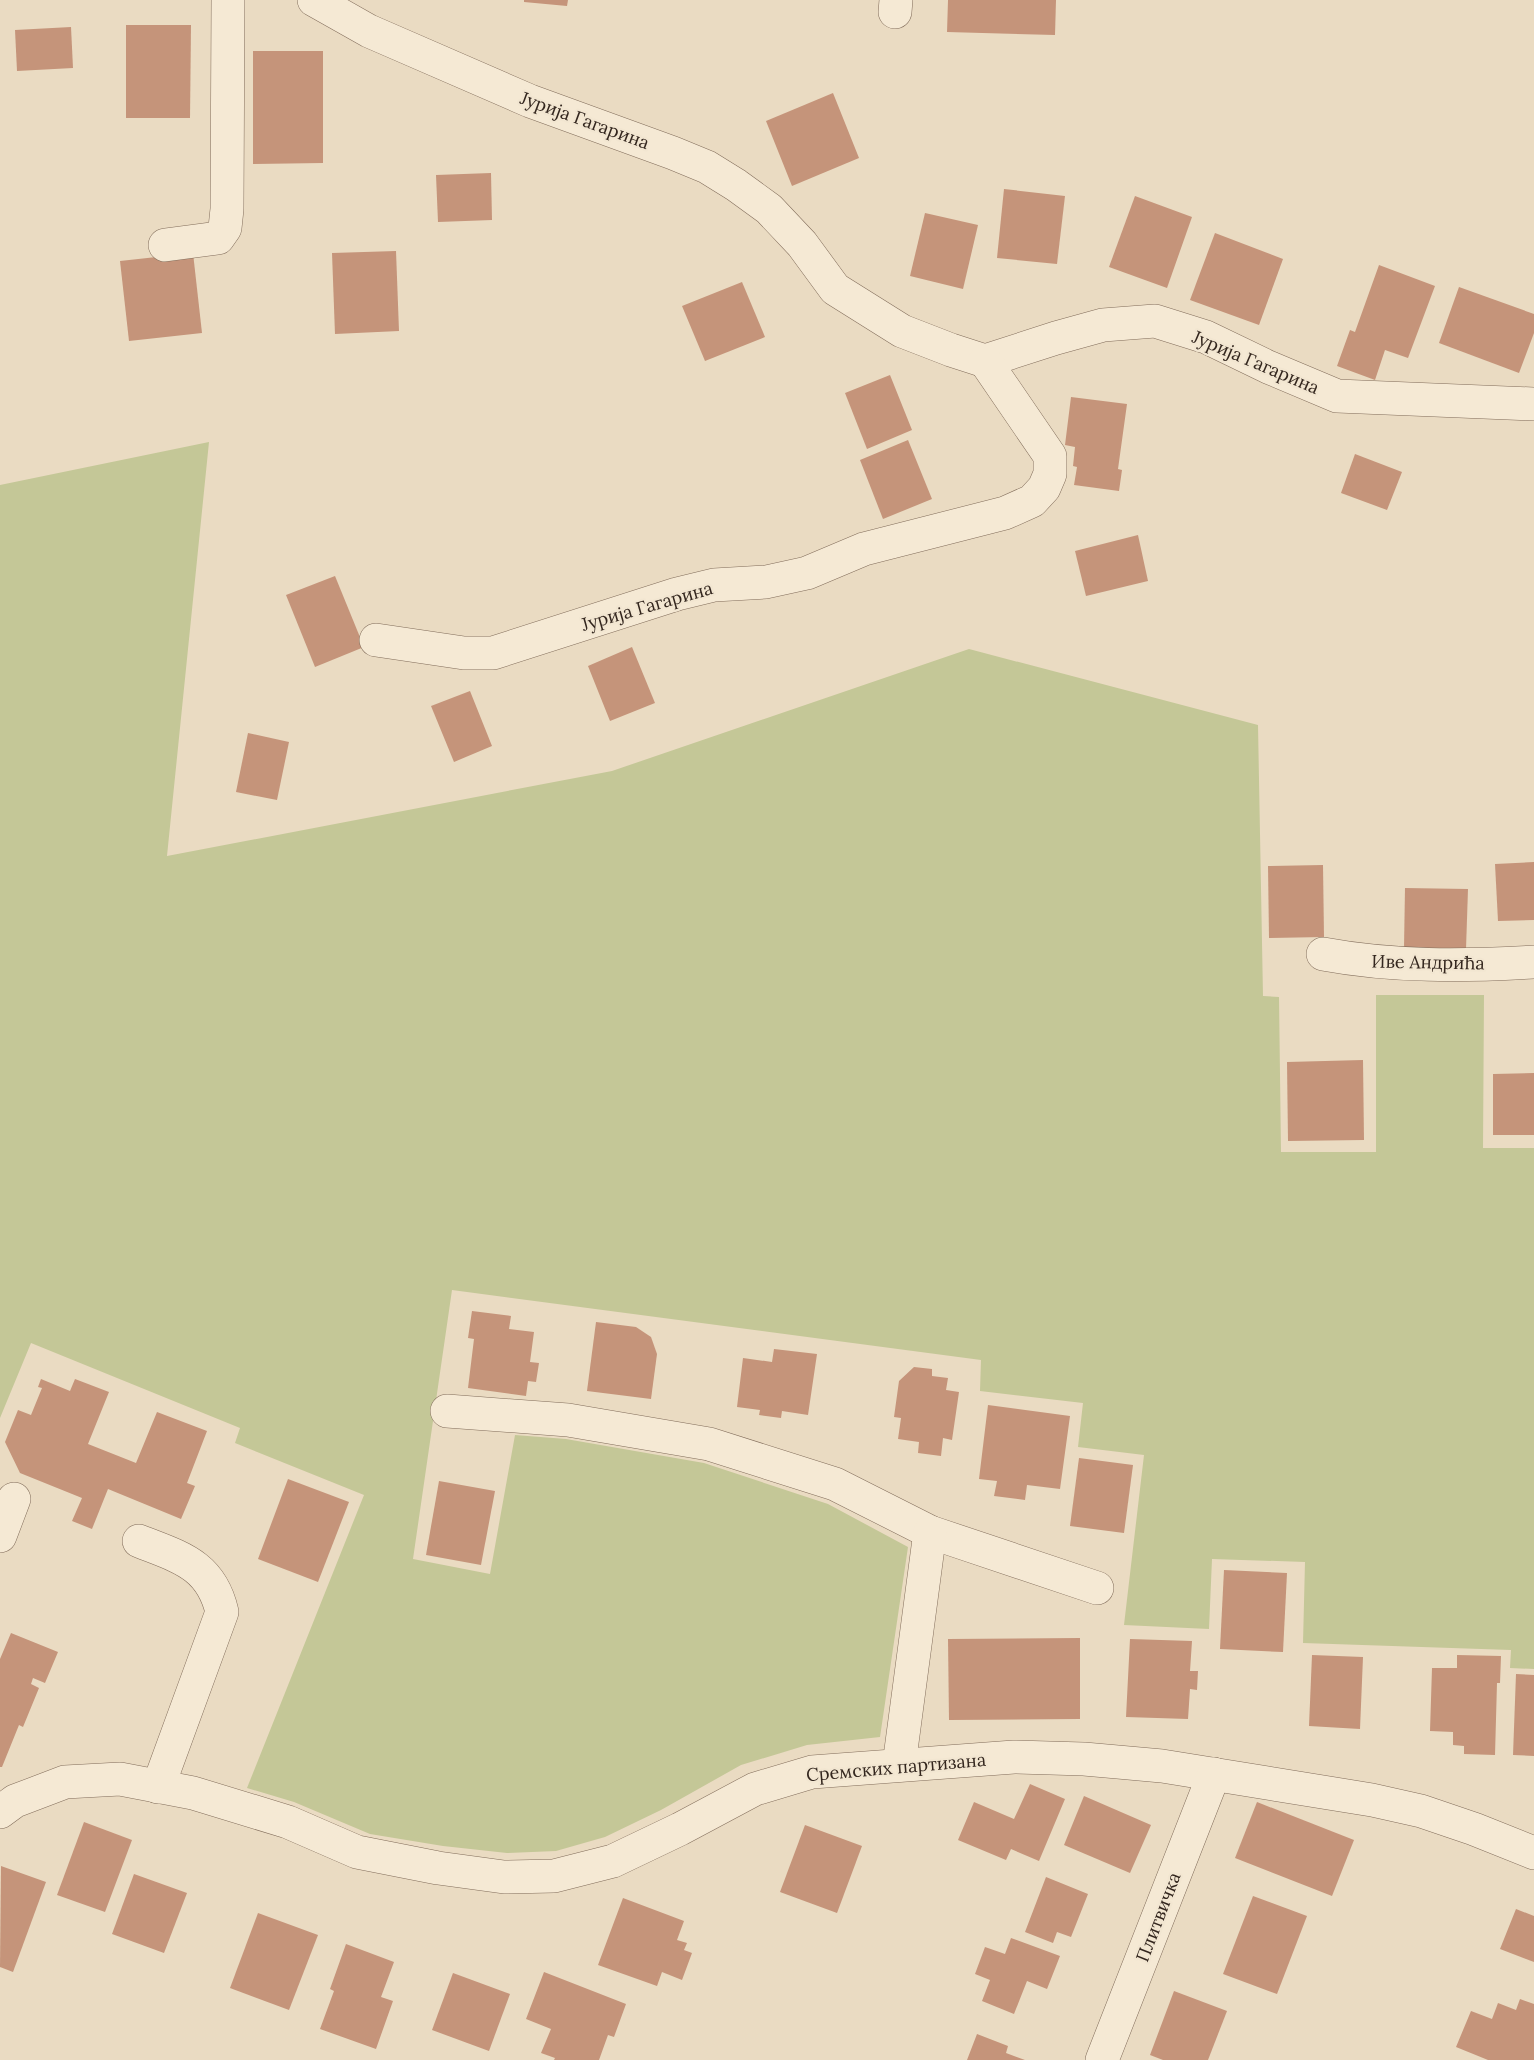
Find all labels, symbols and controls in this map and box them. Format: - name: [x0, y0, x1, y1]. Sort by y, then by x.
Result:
- street label: Јурија Гагарина: [516, 86, 653, 154]
- street label: Јурија Гагарина: [1188, 325, 1323, 399]
- street label: Јурија Гагарина: [578, 576, 715, 636]
- street label: Иве Андрића: [1371, 950, 1485, 974]
- street label: Сремских партизана: [805, 1748, 987, 1786]
- street label: Плитвичка: [1130, 1869, 1186, 1965]

